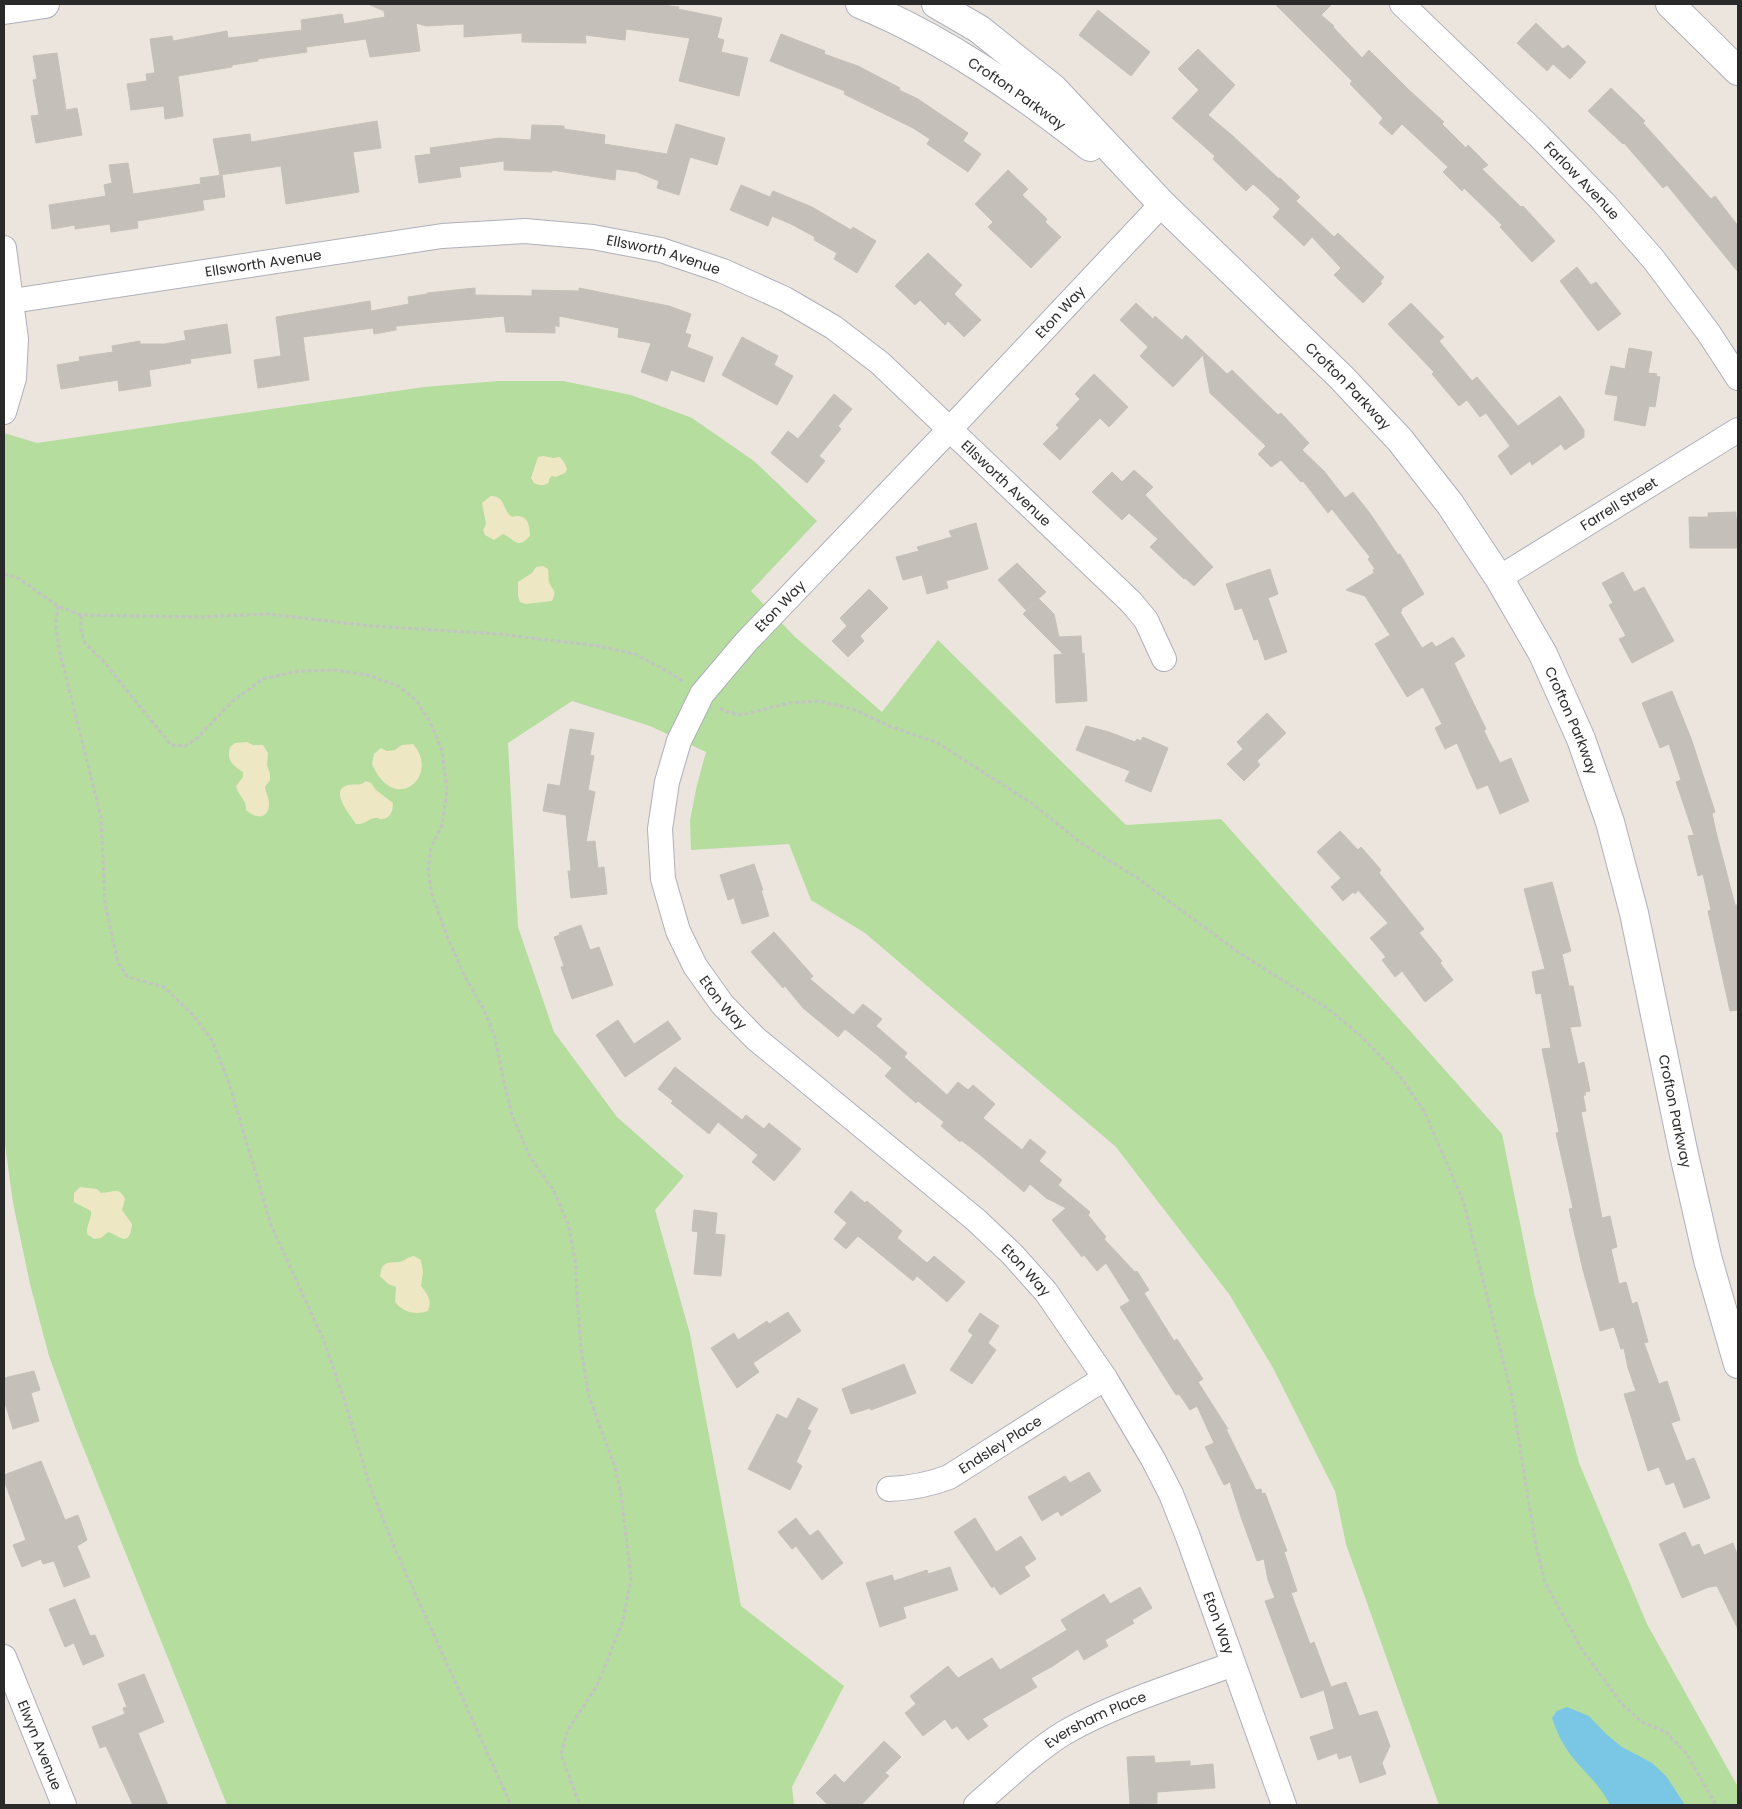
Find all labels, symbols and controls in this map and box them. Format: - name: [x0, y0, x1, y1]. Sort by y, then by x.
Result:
- street label: Crofton Parkway: [964, 52, 1070, 135]
- street label: Farlow Avenue: [1539, 137, 1625, 224]
- street label: Ellsworth Avenue: [605, 230, 723, 280]
- street label: Ellsworth Avenue: [204, 244, 323, 282]
- street label: Eton Way: [1031, 281, 1090, 343]
- street label: Crofton Parkway: [1301, 338, 1396, 434]
- street label: Ellsworth Avenue: [957, 435, 1056, 531]
- street label: Farrell Street: [1576, 472, 1661, 535]
- street label: Eton Way: [750, 576, 810, 636]
- street label: Crofton Parkway: [1540, 663, 1603, 777]
- street label: Eton Way: [695, 971, 752, 1034]
- street label: Crofton Parkway: [1653, 1053, 1697, 1170]
- street label: Eton Way: [997, 1239, 1055, 1301]
- street label: Endsley Place: [955, 1411, 1046, 1478]
- street label: Eton Way: [1198, 1589, 1239, 1657]
- street label: Eversham Place: [1041, 1686, 1149, 1753]
- street label: Elwyn Avenue: [13, 1697, 67, 1793]

